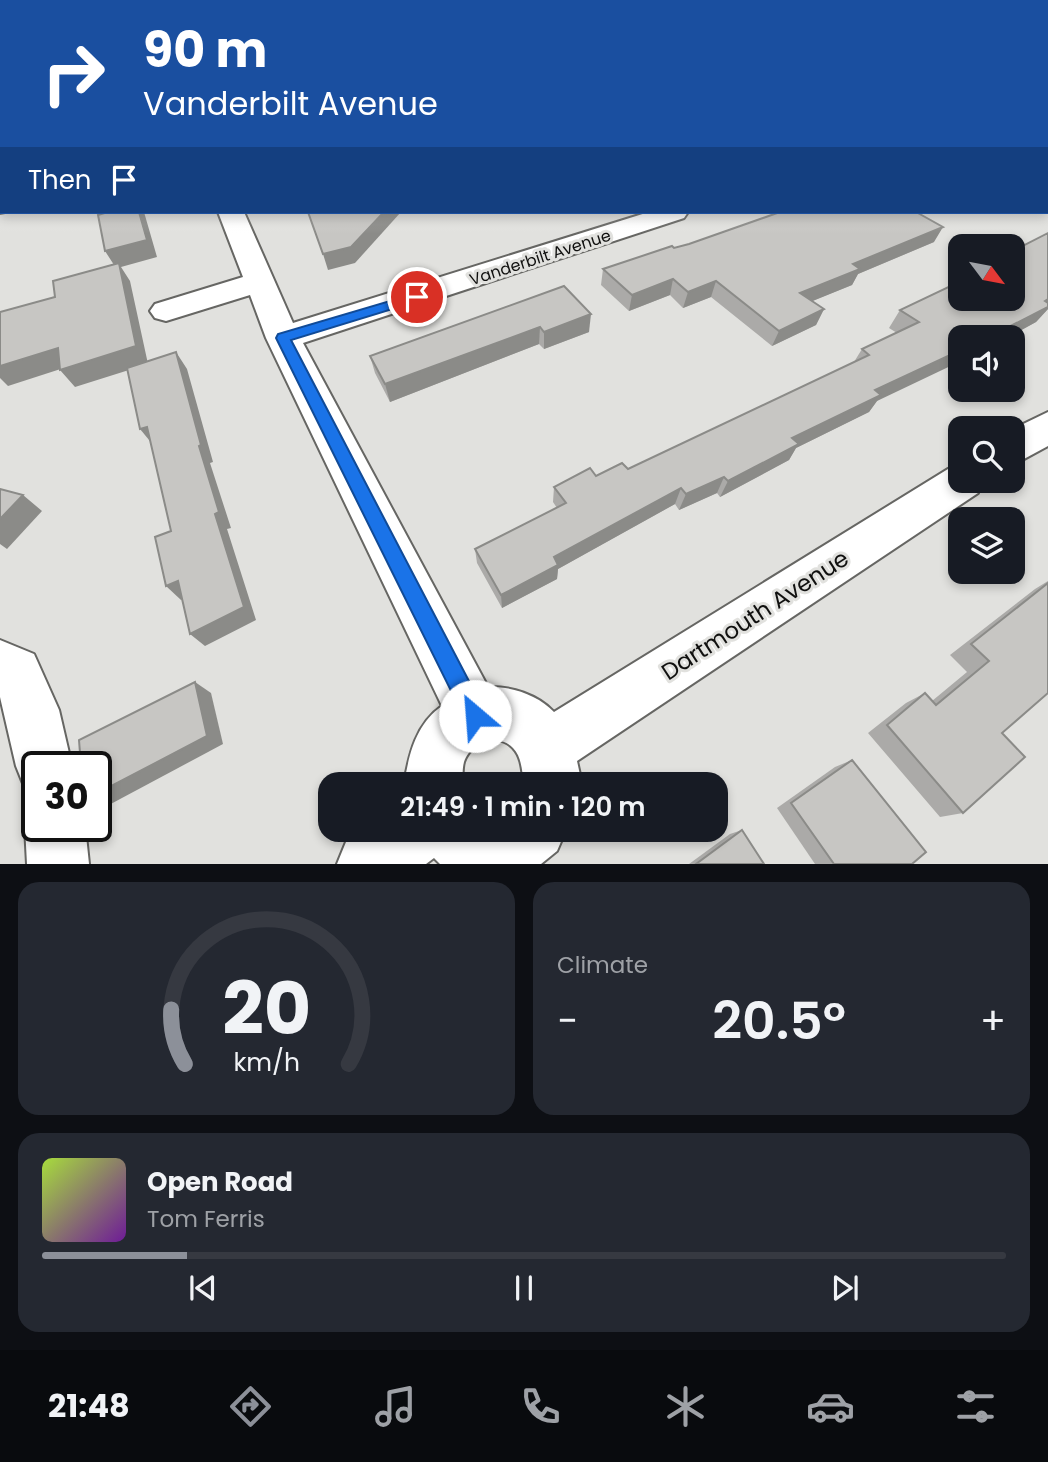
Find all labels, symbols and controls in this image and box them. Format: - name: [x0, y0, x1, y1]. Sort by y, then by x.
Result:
- text: 90 m: [143, 16, 267, 84]
- icon: right: [28, 28, 119, 119]
- text: Vanderbilt Avenue: [143, 81, 438, 126]
- icon: arrive: [105, 161, 143, 199]
- text: Then: [28, 162, 91, 198]
- street label: Vanderbilt Avenue: [466, 224, 614, 291]
- north arrow: [948, 234, 1026, 312]
- map controls: [948, 234, 1025, 584]
- pin: [387, 267, 447, 327]
- icon: arrive: [398, 278, 436, 316]
- button: sound: [948, 325, 1025, 402]
- button: search: [948, 416, 1025, 493]
- button: layers: [948, 507, 1025, 584]
- street label: Dartmouth Avenue: [655, 542, 855, 688]
- position arrow: [438, 679, 512, 753]
- speed limit sign: 30: [21, 751, 112, 842]
- text: 21:49 · 1 min · 120 m: [400, 789, 646, 825]
- text: Climate: [557, 949, 648, 981]
- text: 20: [222, 959, 311, 1060]
- text: 20.5°: [712, 984, 846, 1057]
- text: −: [557, 994, 578, 1047]
- text: +: [980, 994, 1006, 1047]
- text: km/h: [233, 1045, 300, 1080]
- text: Open Road: [147, 1164, 293, 1200]
- text: Tom Ferris: [147, 1203, 265, 1235]
- icon: previous: [184, 1269, 222, 1307]
- icon: pause: [505, 1269, 543, 1307]
- icon: next: [826, 1269, 864, 1307]
- icon: directions: [226, 1382, 275, 1431]
- icon: music: [371, 1382, 420, 1431]
- icon: phone: [516, 1382, 565, 1431]
- icon: climate: [661, 1382, 710, 1431]
- icon: car: [806, 1382, 855, 1431]
- icon: filters: [951, 1382, 1000, 1431]
- text: 21:48: [48, 1383, 130, 1428]

